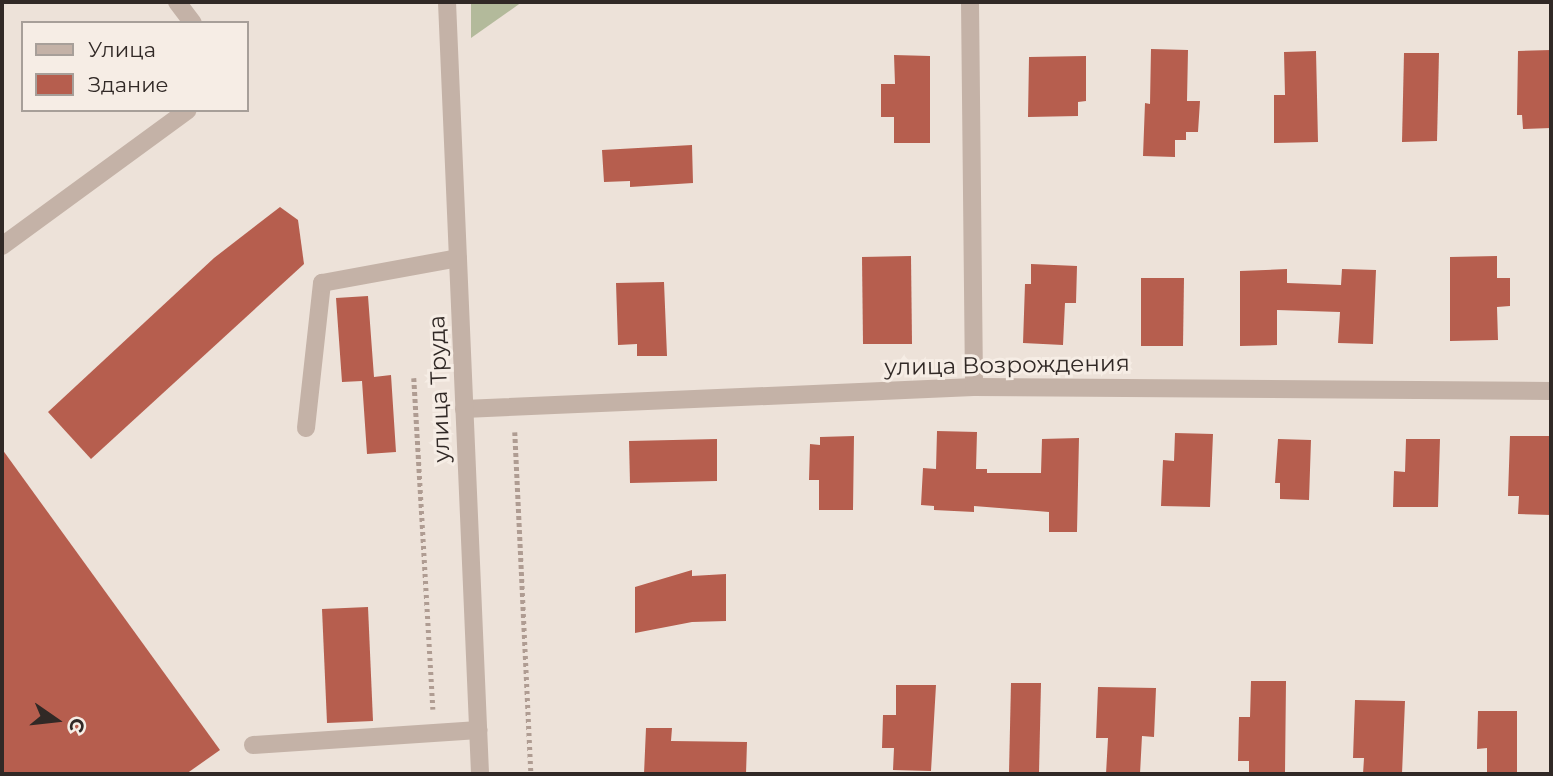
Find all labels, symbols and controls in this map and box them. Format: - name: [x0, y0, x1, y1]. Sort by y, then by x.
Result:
- legend: [21, 21, 248, 112]
- text: Улица: [88, 37, 156, 62]
- text: Здание: [88, 72, 169, 97]
- street label: улица Труда: [423, 315, 455, 463]
- street label: улица Возрождения: [884, 349, 1130, 381]
- north arrow: [21, 685, 91, 755]
- text: С: [64, 716, 90, 735]

